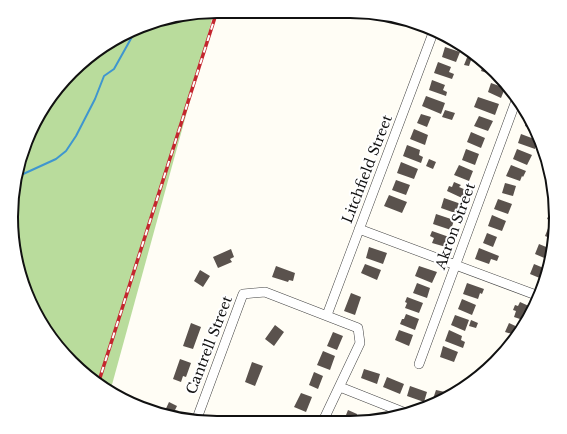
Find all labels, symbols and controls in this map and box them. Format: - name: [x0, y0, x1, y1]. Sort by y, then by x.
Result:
- street label: Litchfield Street: [338, 112, 396, 226]
- street label: Akron Street: [431, 180, 479, 273]
- street label: Cantrell Street: [182, 293, 236, 397]

